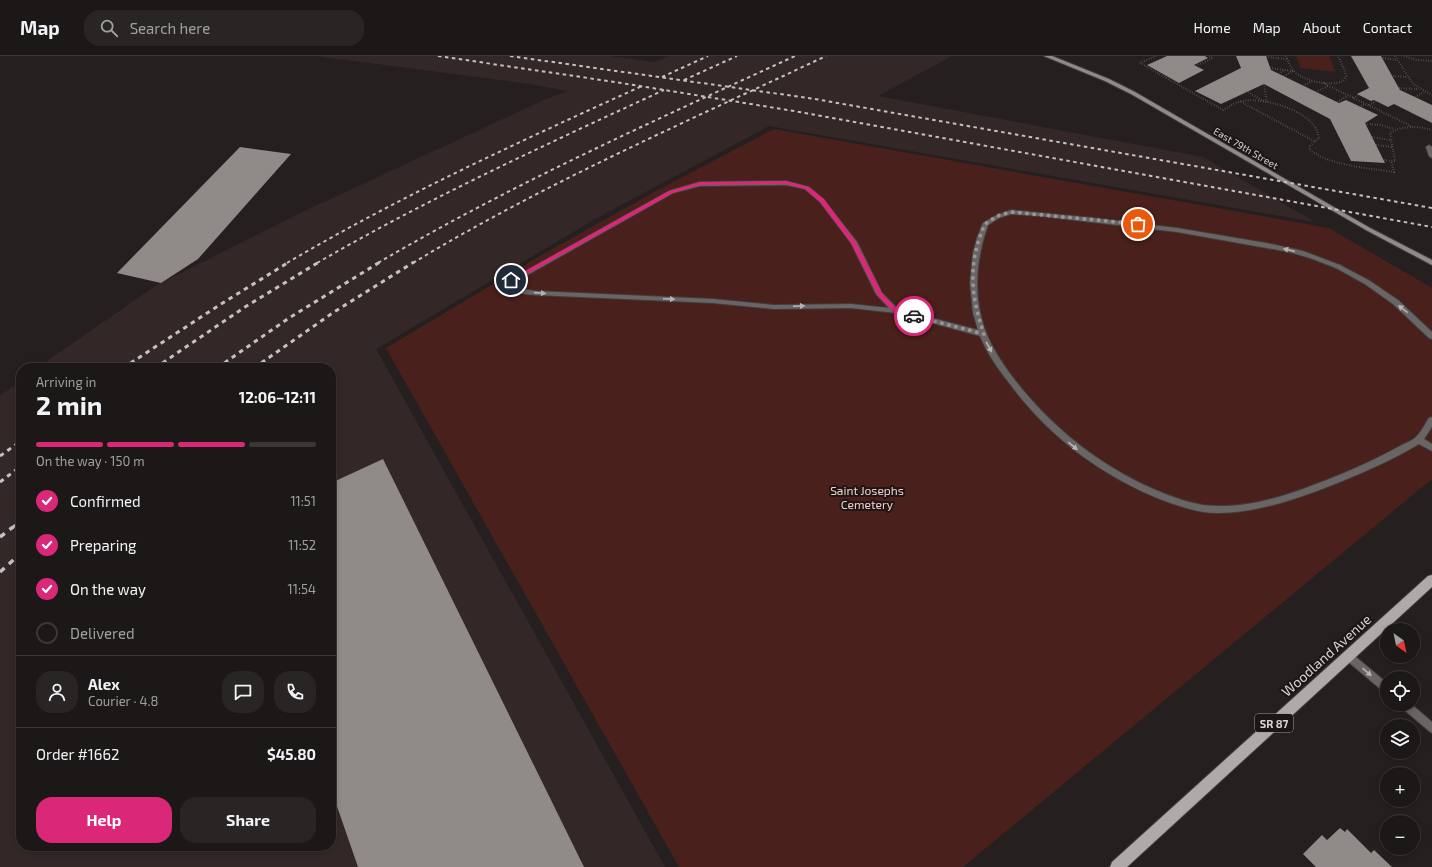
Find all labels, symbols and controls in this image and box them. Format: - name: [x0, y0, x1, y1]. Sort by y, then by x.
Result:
- search box: [84, 10, 364, 46]
- text: Map: [20, 16, 60, 39]
- icon: search: [98, 17, 120, 39]
- text: Search here: [130, 19, 210, 37]
- text: Home: [1194, 19, 1231, 36]
- text: Map: [1253, 19, 1281, 36]
- text: About: [1303, 19, 1341, 36]
- text: Contact: [1363, 19, 1412, 36]
- street label: East 79th Street: [1212, 125, 1281, 171]
- pin: [1121, 207, 1155, 241]
- icon: bag: [1127, 213, 1149, 235]
- one-way arrow: [1283, 247, 1295, 253]
- pin: [494, 263, 528, 297]
- icon: home: [500, 269, 522, 291]
- one-way arrow: [534, 289, 546, 296]
- one-way arrow: [663, 296, 676, 302]
- courier: [894, 296, 934, 336]
- one-way arrow: [793, 303, 806, 309]
- icon: car: [903, 305, 925, 327]
- one-way arrow: [1398, 305, 1409, 314]
- one-way arrow: [986, 342, 993, 353]
- text: Arriving in: [36, 374, 96, 390]
- text: 12:06–12:11: [239, 388, 316, 406]
- text: 2 min: [36, 389, 102, 420]
- one-way arrow: [1068, 441, 1078, 450]
- text: On the way · 150 m: [36, 453, 145, 469]
- park label: Saint Josephs Cemetery: [830, 483, 904, 511]
- icon: check: [36, 490, 58, 512]
- text: Confirmed: [70, 492, 141, 510]
- text: 11:51: [290, 493, 316, 509]
- icon: check: [36, 534, 58, 556]
- text: Preparing: [70, 536, 136, 554]
- text: 11:52: [288, 537, 316, 553]
- icon: check: [36, 578, 58, 600]
- text: On the way: [70, 580, 146, 598]
- text: 11:54: [288, 581, 316, 597]
- street label: Woodland Avenue: [1278, 610, 1374, 700]
- north arrow: [1380, 623, 1420, 663]
- map controls: [1380, 623, 1420, 855]
- text: Delivered: [70, 624, 135, 642]
- one-way arrow: [1362, 668, 1373, 677]
- button: person: [36, 671, 78, 713]
- button: chat: [222, 671, 264, 713]
- button: phone: [274, 671, 316, 713]
- button: locate: [1380, 671, 1420, 711]
- text: Alex: [88, 675, 120, 693]
- text: Courier · 4.8: [88, 693, 158, 709]
- road number: SR 87: [1255, 714, 1293, 732]
- button: layers: [1380, 719, 1420, 759]
- text: Order #1662: [36, 745, 119, 763]
- text: $45.80: [267, 745, 316, 763]
- button: +: [1380, 767, 1420, 807]
- button: Help: [36, 797, 172, 843]
- button: Share: [180, 797, 316, 843]
- button: −: [1380, 815, 1420, 855]

